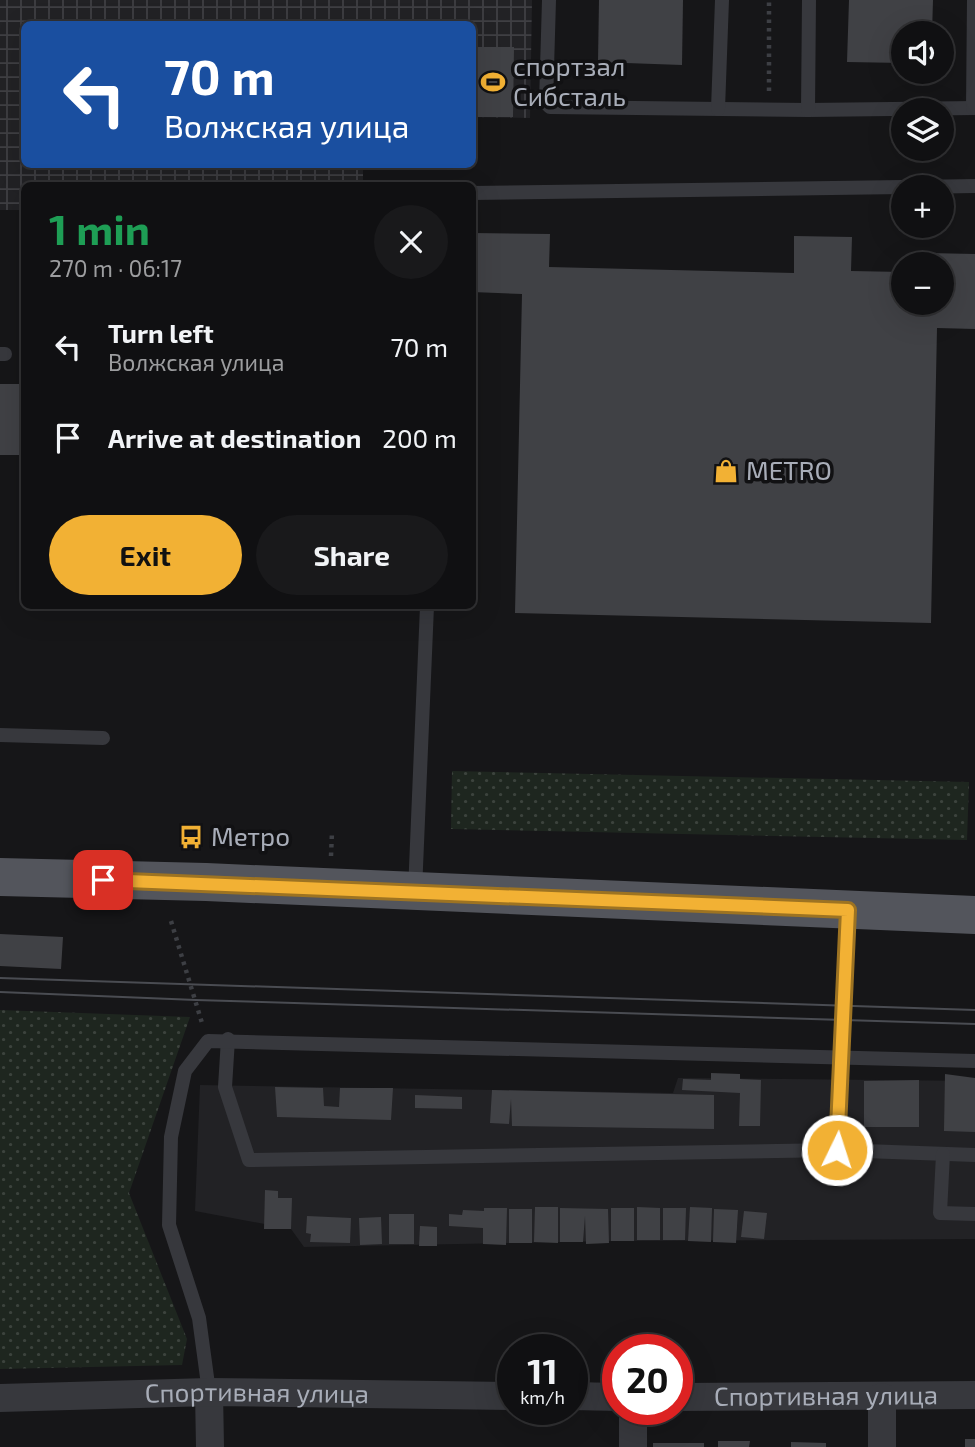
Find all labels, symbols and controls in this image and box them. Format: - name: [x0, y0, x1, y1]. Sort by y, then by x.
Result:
- map controls: [891, 21, 954, 315]
- button: sound: [891, 21, 954, 84]
- text: 70 m: [164, 46, 275, 105]
- icon: left: [49, 49, 140, 140]
- place label: спортзал Сибсталь: [513, 50, 626, 111]
- sports icon: спортзал Сибсталь: [479, 68, 507, 96]
- button: layers: [891, 98, 954, 161]
- text: Волжская улица: [164, 106, 409, 144]
- button: +: [891, 175, 954, 238]
- text: 1 min: [49, 203, 150, 253]
- button: close: [374, 205, 448, 279]
- button: −: [891, 252, 954, 315]
- text: 270 m · 06:17: [49, 254, 182, 282]
- text: Turn left: [108, 317, 214, 348]
- icon: left: [49, 328, 87, 366]
- text: 70 m: [390, 331, 448, 362]
- text: Волжская улица: [108, 348, 284, 376]
- icon: arrive: [49, 419, 87, 457]
- text: Arrive at destination: [108, 422, 361, 453]
- text: 200 m: [382, 422, 457, 453]
- place label: METRO: [746, 454, 832, 485]
- shop icon: METRO: [712, 457, 740, 485]
- button: Exit: [49, 515, 242, 595]
- button: Share: [256, 515, 448, 595]
- place label: Метро: [211, 820, 290, 851]
- bus stop icon: Метро: [177, 823, 205, 851]
- pin: [73, 850, 133, 910]
- icon: arrive: [84, 861, 122, 899]
- position arrow: [800, 1113, 874, 1187]
- speed limit sign: 20: [602, 1334, 693, 1425]
- text: 11: [527, 1349, 558, 1391]
- street label: Спортивная улица: [144, 1375, 369, 1408]
- street label: Спортивная улица: [714, 1378, 938, 1411]
- text: km/h: [520, 1386, 565, 1408]

